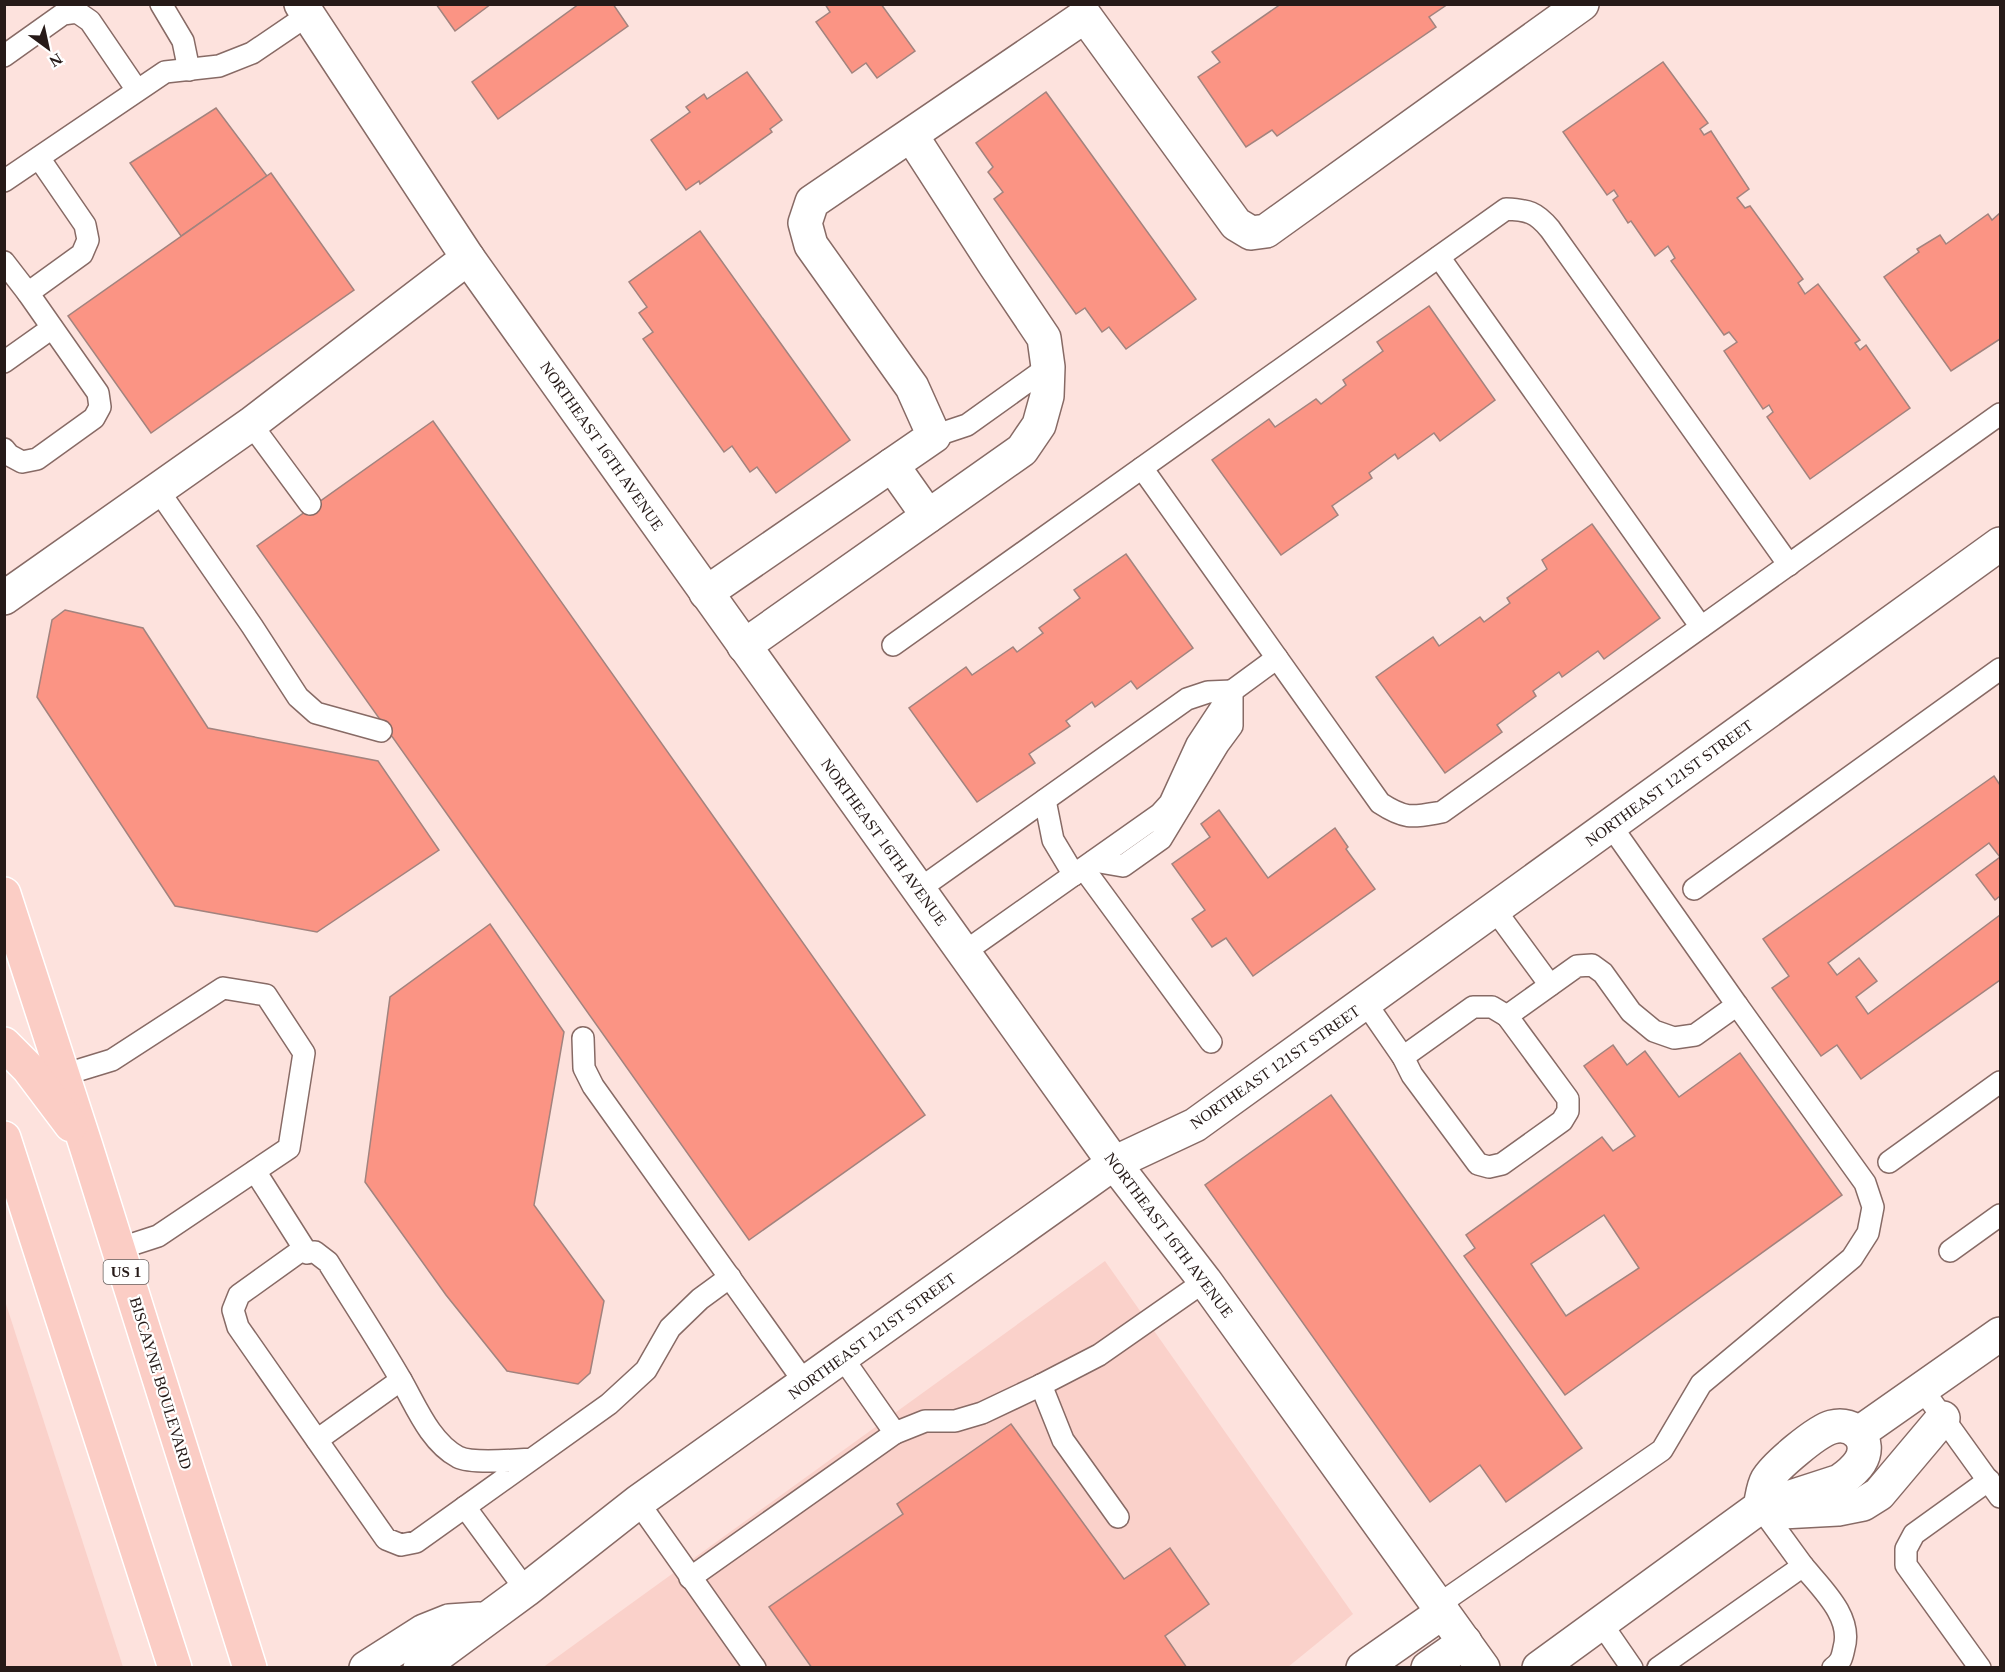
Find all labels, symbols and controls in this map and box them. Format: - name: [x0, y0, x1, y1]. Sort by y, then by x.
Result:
- north arrow: [18, 18, 78, 78]
- text: N: [46, 50, 65, 71]
- street label: NORTHEAST 16TH AVENUE: [537, 358, 667, 534]
- street label: NORTHEAST 121ST STREET: [1582, 716, 1756, 850]
- street label: NORTHEAST 16TH AVENUE: [818, 755, 950, 929]
- street label: NORTHEAST 121ST STREET: [1187, 1002, 1363, 1132]
- street label: NORTHEAST 16TH AVENUE: [1101, 1149, 1237, 1321]
- road number: US 1: [104, 1260, 148, 1284]
- street label: NORTHEAST 121ST STREET: [785, 1269, 959, 1403]
- street label: BISCAYNE BOULEVARD: [127, 1295, 195, 1471]

